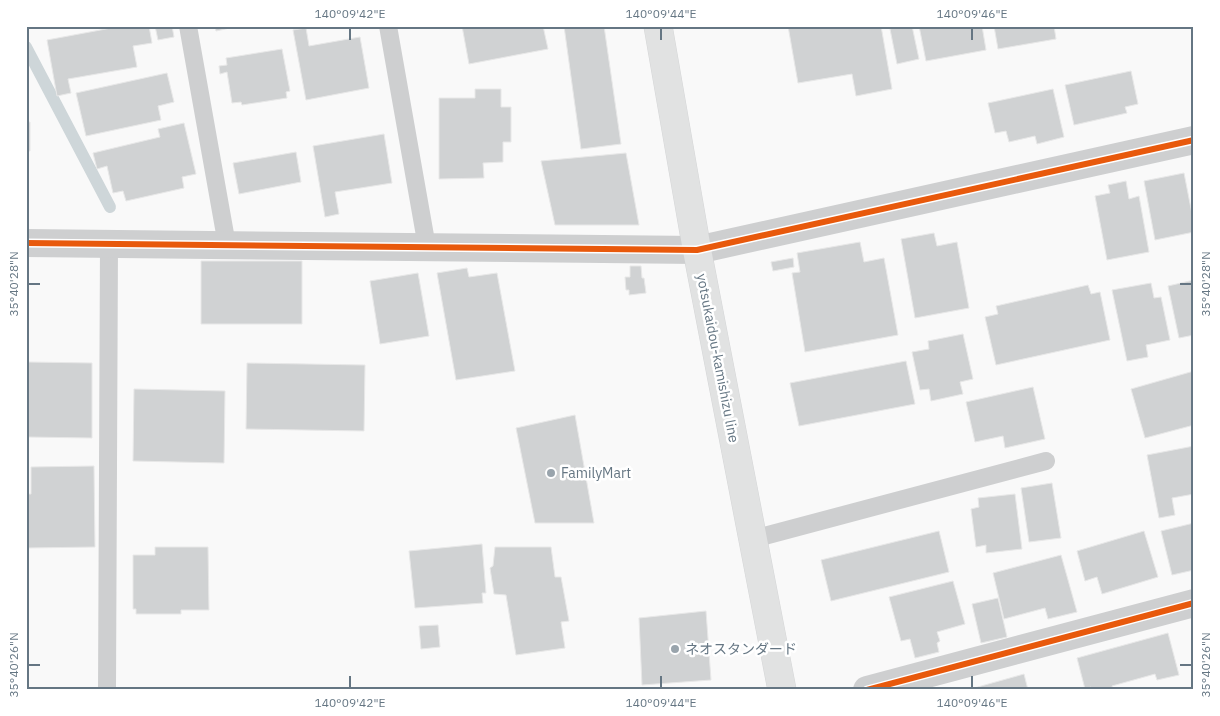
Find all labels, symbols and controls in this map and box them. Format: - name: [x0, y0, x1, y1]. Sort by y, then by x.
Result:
- text: 140°09'42"E: [315, 6, 385, 21]
- text: 140°09'44"E: [626, 6, 696, 21]
- text: 140°09'46"E: [937, 6, 1007, 21]
- text: 35°40'28"N: [6, 251, 21, 317]
- text: 35°40'28"N: [1198, 251, 1213, 317]
- street label: yotsukaidou-kamishizu line: [693, 272, 743, 444]
- place label: FamilyMart: [561, 464, 631, 482]
- marker: FamilyMart: [545, 467, 557, 479]
- text: 35°40'26"N: [6, 632, 21, 698]
- text: 35°40'26"N: [1198, 632, 1213, 698]
- place label: ネオスタンダード: [685, 640, 797, 658]
- marker: ネオスタンダード: [669, 643, 681, 655]
- text: 140°09'42"E: [315, 695, 385, 710]
- text: 140°09'44"E: [626, 695, 696, 710]
- text: 140°09'46"E: [937, 695, 1007, 710]

